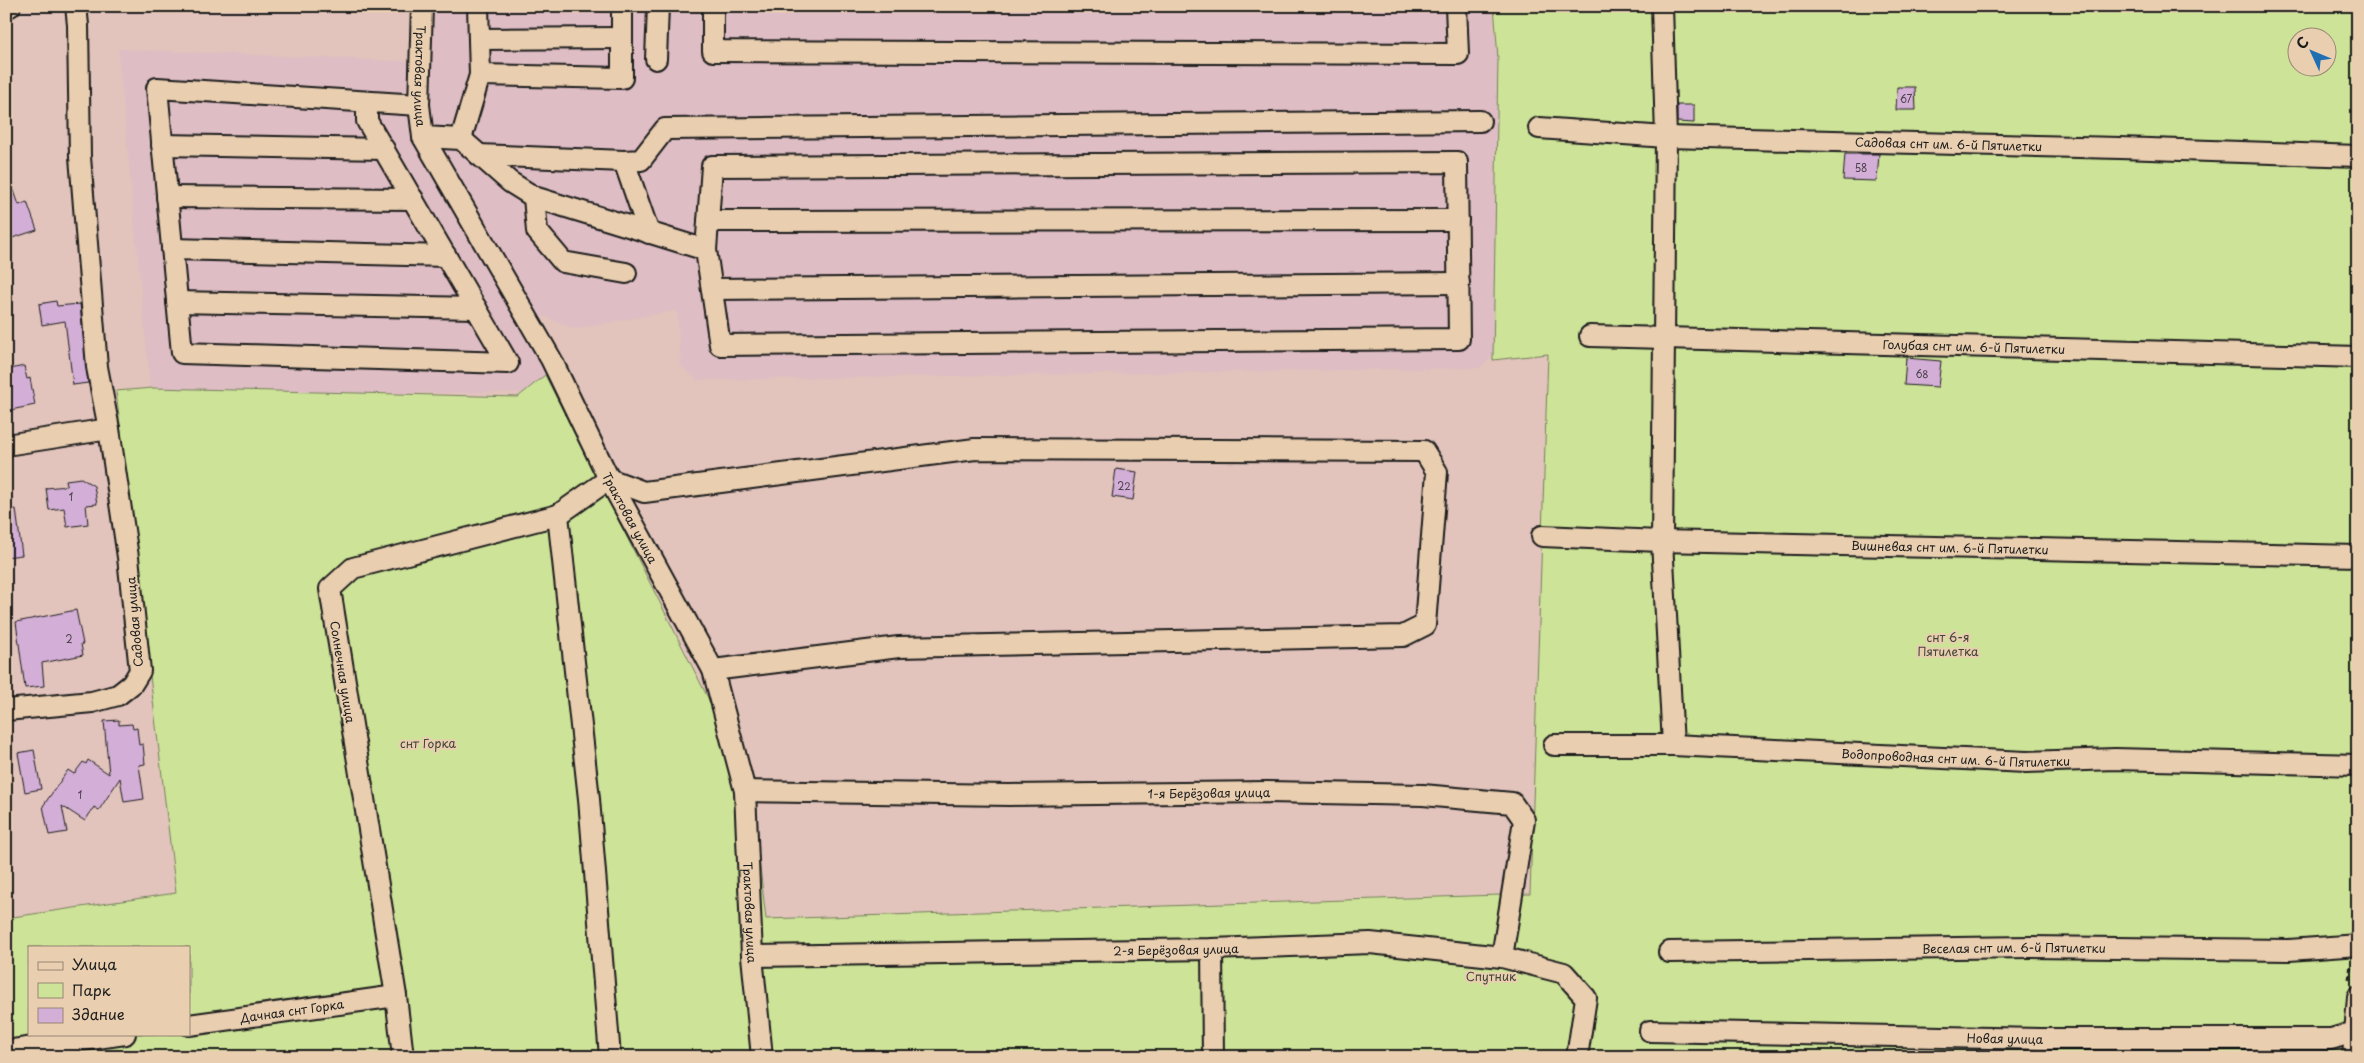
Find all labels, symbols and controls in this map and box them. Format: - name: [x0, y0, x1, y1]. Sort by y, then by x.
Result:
- street label: Трактовая улица: [410, 25, 431, 128]
- north arrow: [2286, 28, 2336, 78]
- text: С: [2291, 32, 2313, 54]
- house number: 67: [1900, 91, 1912, 106]
- street label: Садовая снт им. 6-й Пятилетки: [1855, 133, 2042, 155]
- house number: 58: [1855, 160, 1867, 175]
- street label: Голубая снт им. 6-й Пятилетки: [1882, 335, 2065, 358]
- house number: 68: [1915, 366, 1929, 381]
- street label: Трактовая улица: [598, 469, 662, 567]
- house number: 22: [1117, 478, 1131, 493]
- house number: 1: [69, 489, 73, 504]
- street label: Вишневая снт им. 6-й Пятилетки: [1851, 536, 2049, 558]
- street label: Садовая улица: [121, 576, 147, 668]
- street label: Солнечная улица: [326, 620, 360, 725]
- park label: снт 6-я Пятилетка: [1917, 628, 1979, 660]
- house number: 2: [65, 631, 73, 646]
- park label: снт Горка: [400, 734, 456, 752]
- street label: Водопроводная снт им. 6-й Пятилетки: [1841, 744, 2070, 771]
- street label: 1-я Берёзовая улица: [1148, 783, 1271, 802]
- house number: 1: [78, 787, 82, 802]
- street label: Трактовая улица: [739, 861, 762, 964]
- street label: Веселая снт им. 6-й Пятилетки: [1922, 938, 2106, 957]
- street label: 2-я Берёзовая улица: [1113, 939, 1239, 960]
- legend: [28, 946, 190, 1036]
- text: Улица: [72, 952, 117, 975]
- park label: Спутник: [1466, 967, 1517, 985]
- text: Парк: [72, 978, 111, 1001]
- street label: Дачная снт Горка: [238, 994, 345, 1027]
- text: Здание: [72, 1002, 125, 1025]
- street label: Новая улица: [1967, 1028, 2044, 1048]

